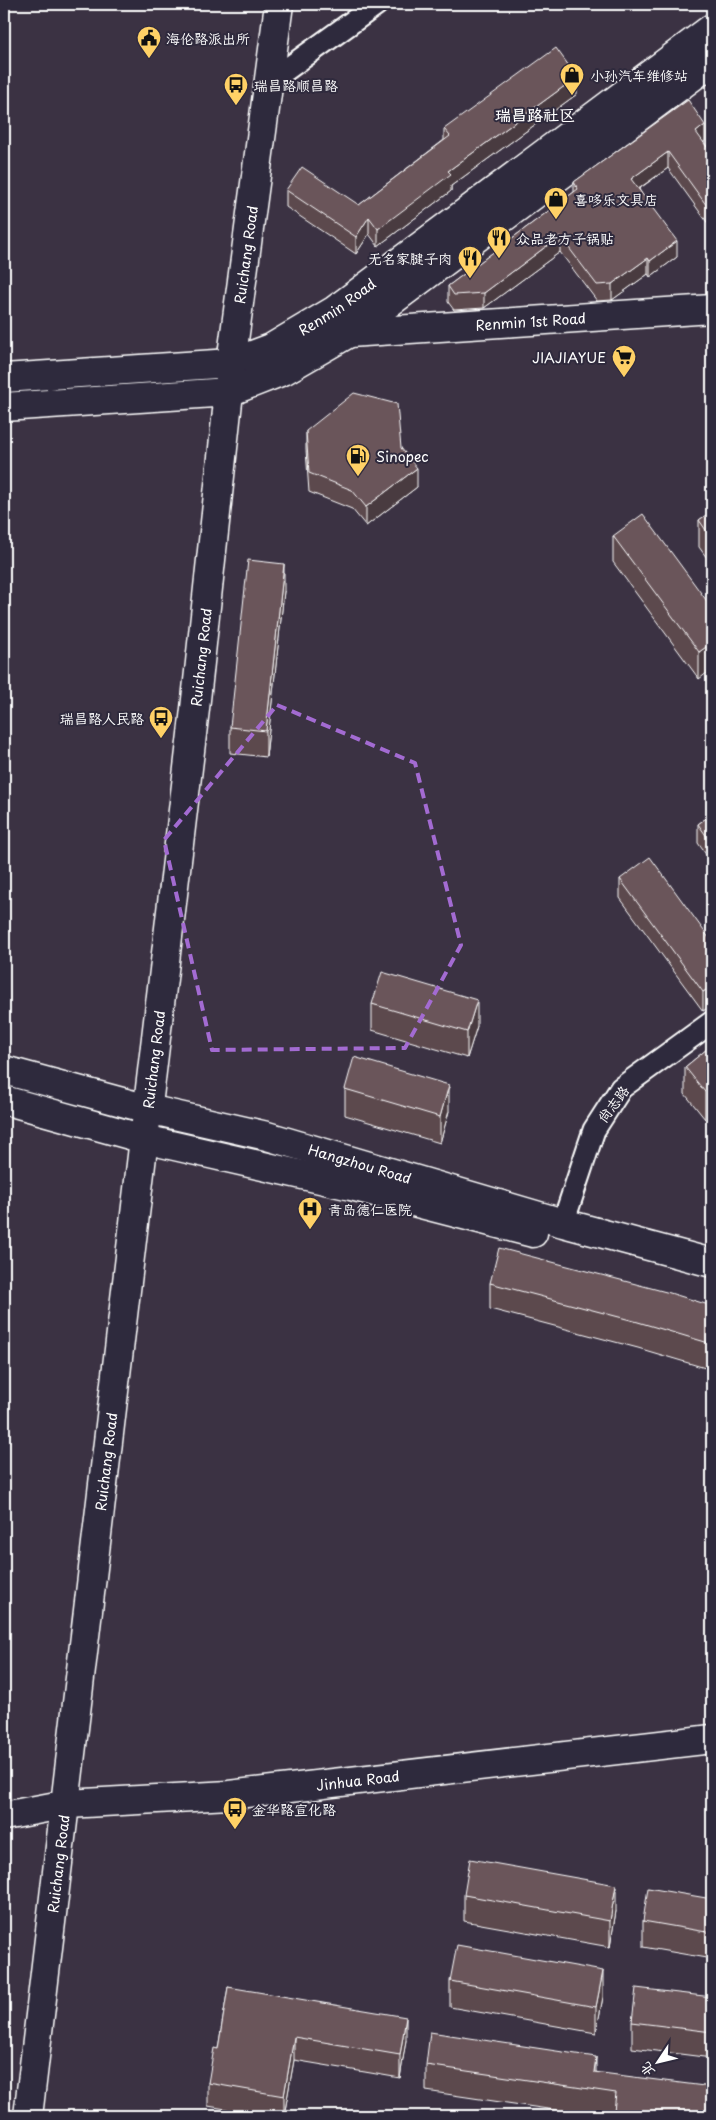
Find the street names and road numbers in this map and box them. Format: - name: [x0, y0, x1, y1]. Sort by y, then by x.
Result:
- street label: Ruichang Road: [229, 204, 262, 305]
- street label: Renmin Road: [294, 273, 380, 340]
- street label: Renmin 1st Road: [475, 307, 587, 335]
- street label: Ruichang Road: [185, 607, 216, 707]
- street label: Ruichang Road: [137, 1009, 170, 1110]
- street label: 尚志路: [592, 1081, 634, 1127]
- street label: Hangzhou Road: [306, 1138, 414, 1188]
- street label: Ruichang Road: [89, 1411, 122, 1512]
- street label: Jinhua Road: [315, 1765, 401, 1795]
- street label: Ruichang Road: [42, 1813, 74, 1914]

